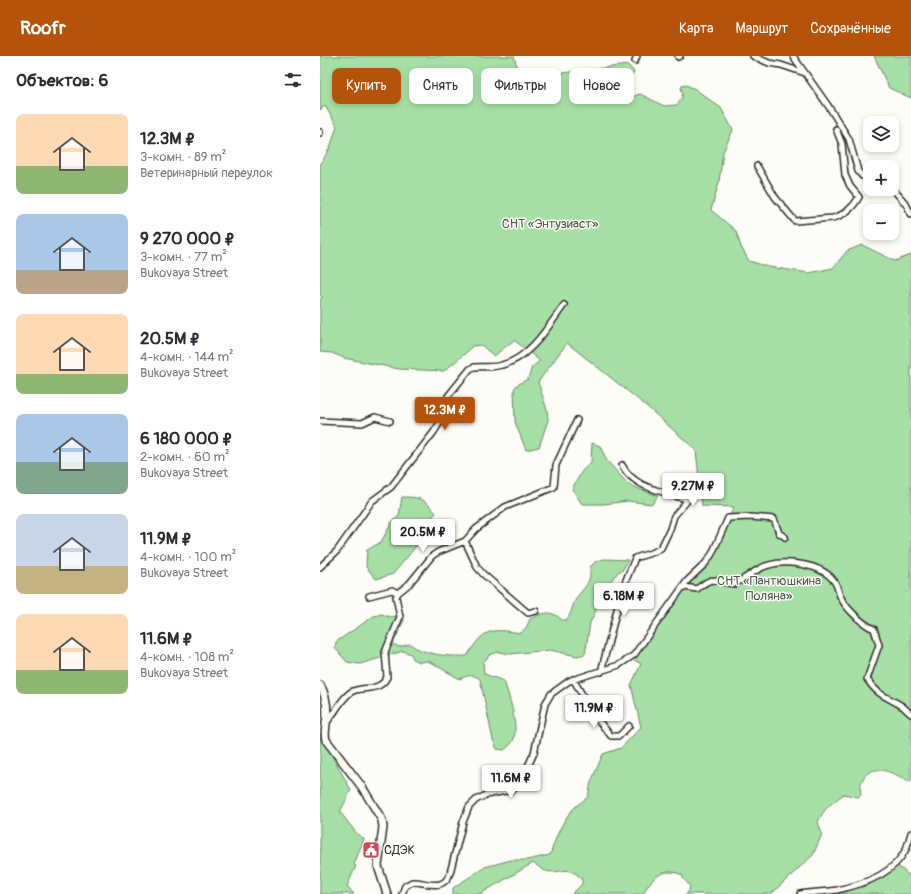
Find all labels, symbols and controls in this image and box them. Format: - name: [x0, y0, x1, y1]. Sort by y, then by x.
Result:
- text: Roofr: [20, 16, 66, 40]
- text: Карта: [679, 20, 714, 37]
- text: Маршрут: [736, 20, 788, 37]
- text: Сохранённые: [810, 20, 891, 37]
- chip: Купить: [332, 68, 401, 104]
- chip: Снять: [409, 68, 473, 104]
- chip: Фильтры: [481, 68, 561, 104]
- chip: Новое: [569, 68, 634, 104]
- icon: filters: [282, 69, 304, 91]
- text: Объектов: 6: [16, 70, 108, 91]
- map controls: [863, 116, 899, 240]
- button: layers: [863, 116, 899, 152]
- text: 12.3M ₽: [140, 128, 196, 149]
- icon: home: [48, 130, 96, 178]
- text: 3-комн. · 89 m²: [140, 149, 226, 165]
- button: +: [863, 160, 899, 196]
- text: Ветеринарный переулок: [140, 165, 273, 181]
- button: −: [863, 204, 899, 240]
- park label: СНТ «Энтузиаст»: [502, 216, 599, 232]
- text: 9 270 000 ₽: [140, 228, 235, 249]
- icon: home: [48, 230, 96, 278]
- text: 3-комн. · 77 m²: [140, 249, 227, 265]
- text: Bukovaya Street: [140, 265, 228, 281]
- text: 20.5M ₽: [140, 328, 200, 349]
- icon: home: [48, 330, 96, 378]
- text: 4-комн. · 144 m²: [140, 349, 233, 365]
- text: Bukovaya Street: [140, 365, 228, 381]
- pin: 12.3M ₽: [408, 397, 482, 431]
- text: 12.3M ₽: [424, 402, 466, 418]
- text: 6 180 000 ₽: [140, 428, 233, 449]
- icon: home: [48, 430, 96, 478]
- text: 2-комн. · 60 m²: [140, 449, 230, 465]
- text: Bukovaya Street: [140, 465, 228, 481]
- pin: 9.27M ₽: [656, 473, 730, 507]
- text: 9.27M ₽: [671, 478, 715, 494]
- pin: 20.5M ₽: [386, 519, 460, 553]
- text: 20.5M ₽: [400, 524, 446, 540]
- text: 11.9M ₽: [140, 528, 192, 549]
- icon: home: [48, 530, 96, 578]
- text: 4-комн. · 100 m²: [140, 549, 236, 565]
- text: Bukovaya Street: [140, 565, 228, 581]
- park label: СНТ «Пантюшкина Поляна»: [717, 573, 821, 604]
- pin: 6.18M ₽: [587, 583, 661, 617]
- text: 6.18M ₽: [603, 588, 645, 604]
- text: 11.6M ₽: [140, 628, 193, 649]
- icon: home: [48, 630, 96, 678]
- text: 4-комн. · 108 m²: [140, 649, 234, 665]
- text: Bukovaya Street: [140, 665, 228, 681]
- pin: 11.9M ₽: [557, 695, 631, 729]
- text: 11.9M ₽: [574, 700, 614, 716]
- pin: 11.6M ₽: [474, 765, 548, 799]
- text: 11.6M ₽: [491, 770, 531, 786]
- public building icon: СДЭК: [361, 840, 381, 860]
- place label: СДЭК: [384, 842, 415, 858]

